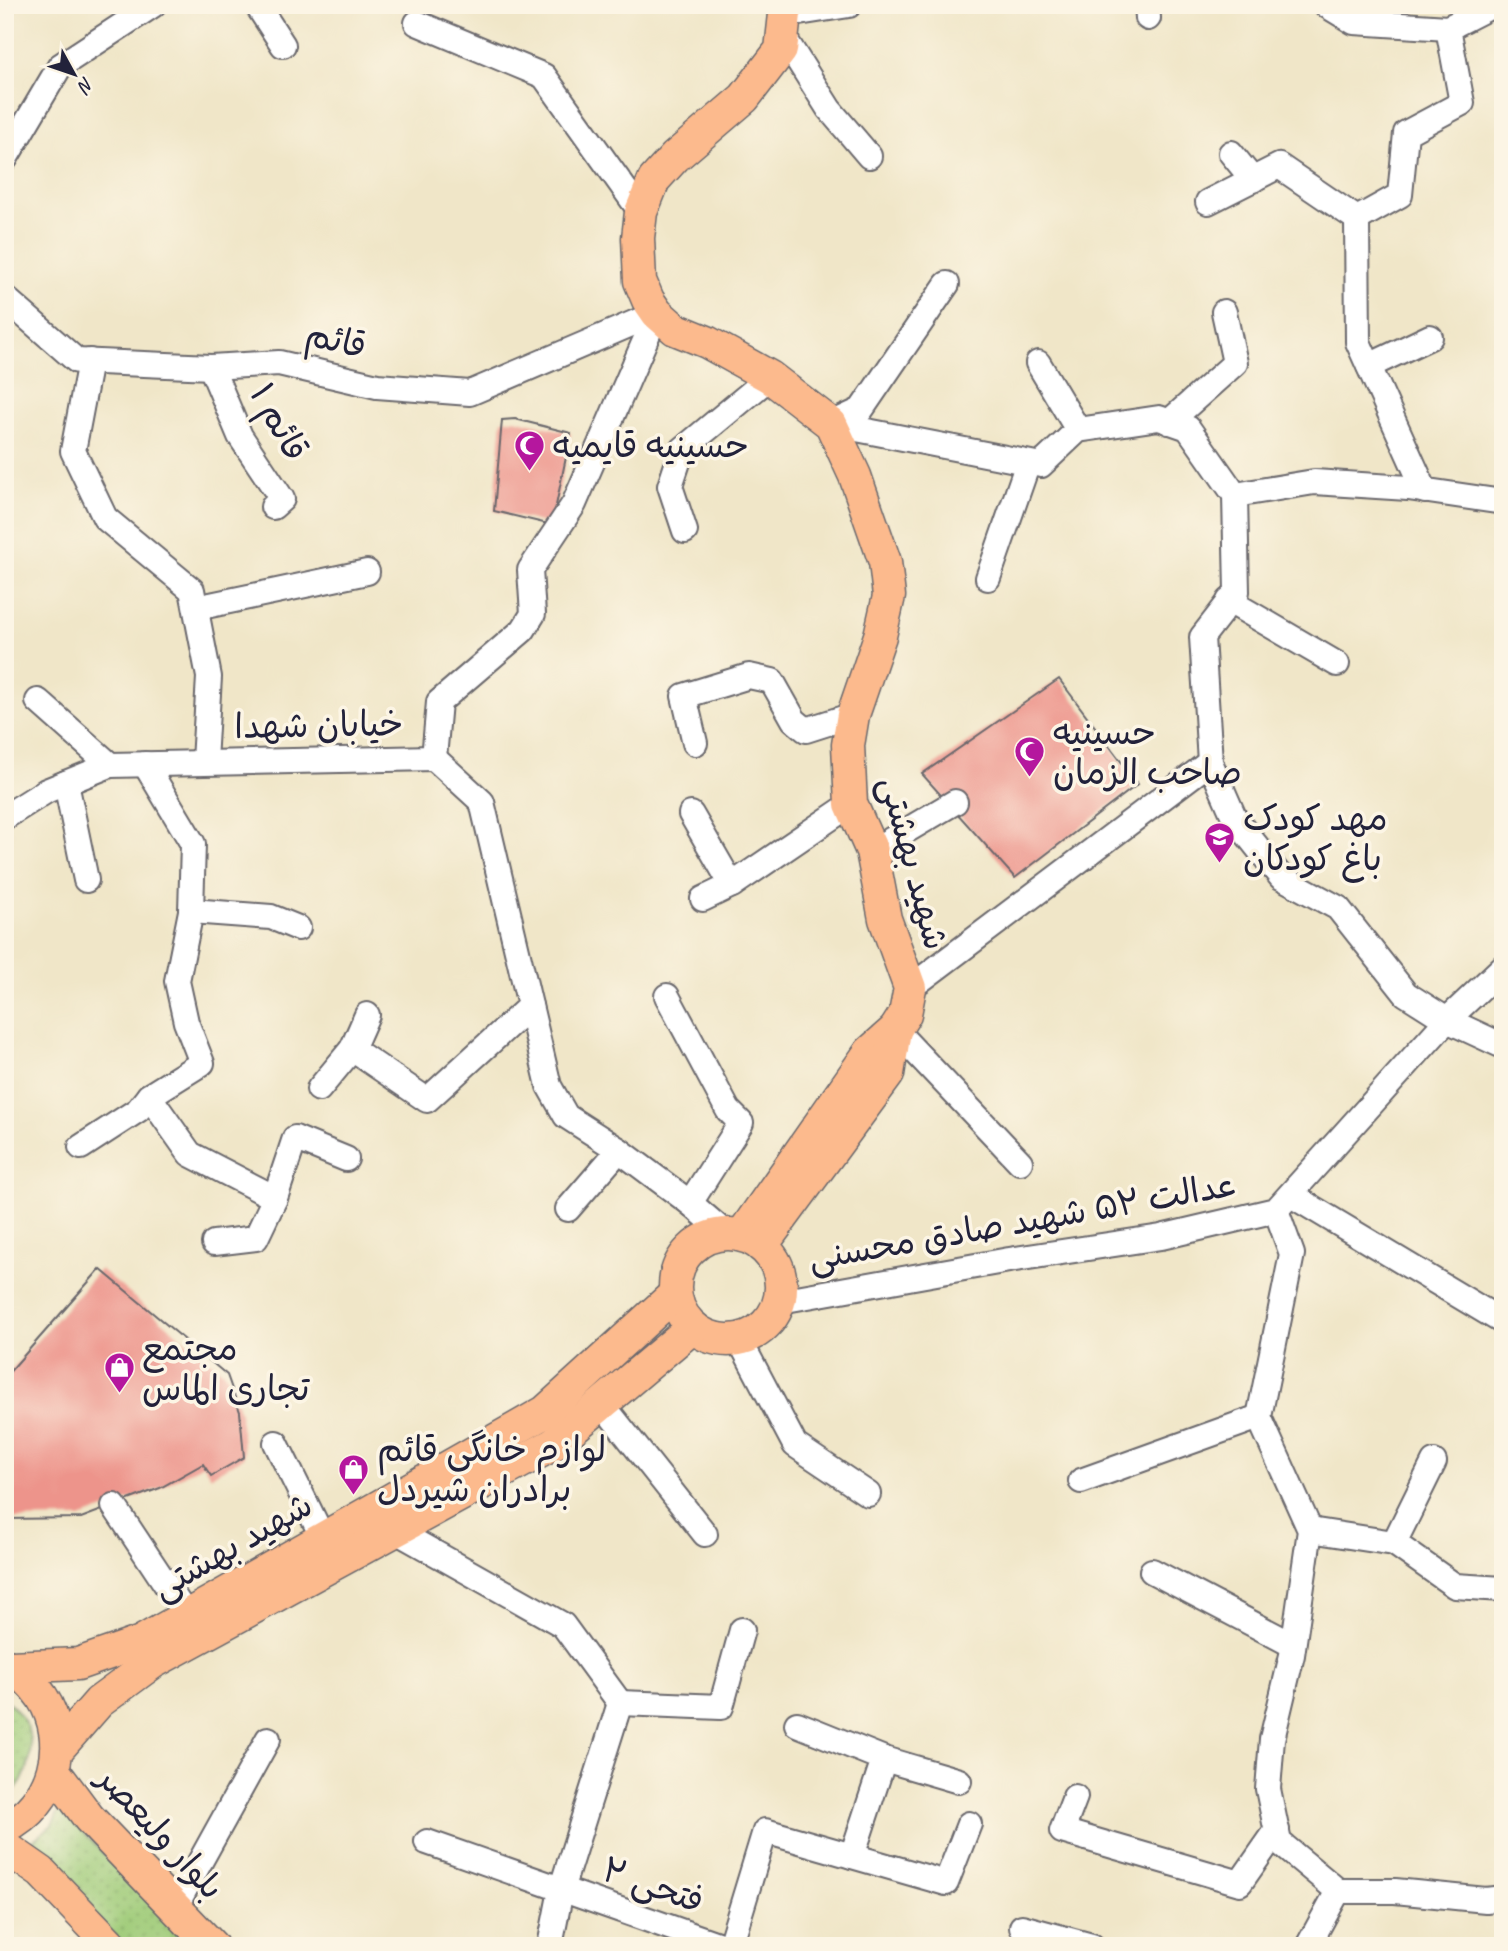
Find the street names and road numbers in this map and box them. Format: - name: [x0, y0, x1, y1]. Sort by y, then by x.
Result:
- street label: قائم: [300, 311, 371, 373]
- street label: قائم ۱: [236, 375, 319, 471]
- street label: خیابان شهدا: [234, 701, 404, 749]
- street label: شهید بهشتی: [869, 771, 959, 955]
- street label: عدالت ۵۲ شهید صادق محسنی: [805, 1161, 1241, 1281]
- street label: شهید بهشتی: [144, 1482, 320, 1610]
- street label: بلوار ولیعصر: [86, 1755, 234, 1909]
- street label: فتحی ۲: [596, 1847, 710, 1923]

